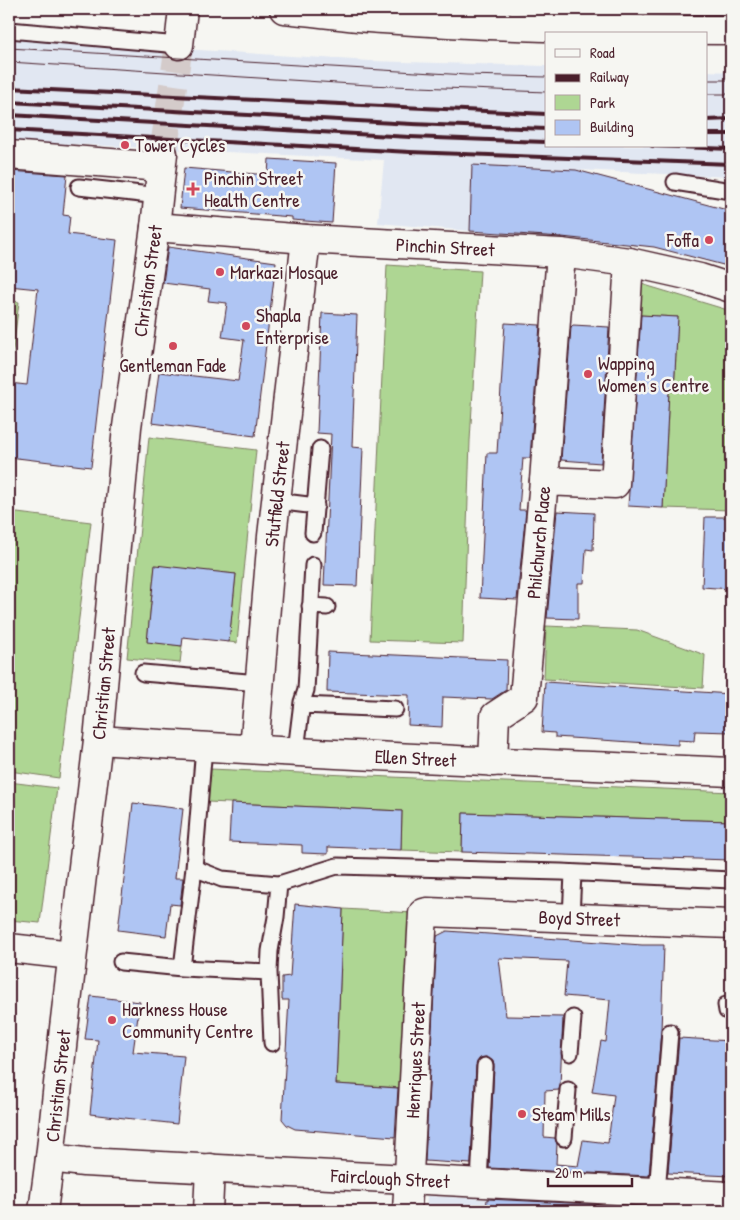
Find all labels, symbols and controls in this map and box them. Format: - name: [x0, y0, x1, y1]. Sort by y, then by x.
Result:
- legend: [545, 32, 708, 148]
- text: Road: [590, 42, 615, 63]
- text: Railway: [590, 66, 629, 87]
- text: Park: [590, 92, 615, 113]
- text: Building: [590, 116, 634, 137]
- place label: Tower Cycles: [135, 132, 225, 158]
- marker: Tower Cycles: [119, 139, 131, 151]
- place label: Pinchin Street Health Centre: [204, 165, 303, 213]
- marker: Pinchin Street Health Centre: [186, 182, 200, 196]
- street label: Christian Street: [127, 223, 168, 339]
- place label: Foffa: [666, 227, 700, 253]
- street label: Pinchin Street: [395, 231, 496, 262]
- marker: Foffa: [703, 234, 715, 246]
- place label: Markazi Mosque: [230, 259, 339, 285]
- marker: Markazi Mosque: [214, 266, 226, 278]
- place label: Shapla Enterprise: [256, 302, 329, 350]
- marker: Shapla Enterprise: [240, 320, 252, 332]
- marker: Gentleman Fade: [167, 340, 179, 352]
- place label: Wapping Women's Centre: [598, 350, 710, 398]
- place label: Gentleman Fade: [119, 352, 227, 378]
- marker: Wapping Women's Centre: [582, 368, 594, 380]
- street label: Stutfield Street: [258, 440, 296, 548]
- street label: Philchurch Place: [520, 484, 557, 600]
- street label: Christian Street: [85, 626, 121, 741]
- street label: Ellen Street: [374, 743, 457, 773]
- street label: Boyd Street: [538, 903, 621, 933]
- place label: Harkness House Community Centre: [122, 996, 254, 1044]
- street label: Henriques Street: [399, 1001, 431, 1119]
- marker: Harkness House Community Centre: [106, 1014, 118, 1026]
- street label: Christian Street: [39, 1028, 77, 1143]
- place label: Steam Mills: [532, 1101, 611, 1127]
- marker: Steam Mills: [516, 1108, 528, 1120]
- scale bar: [548, 1155, 631, 1187]
- street label: Fairclough Street: [329, 1162, 451, 1194]
- text: 20 m: [555, 1162, 582, 1183]

